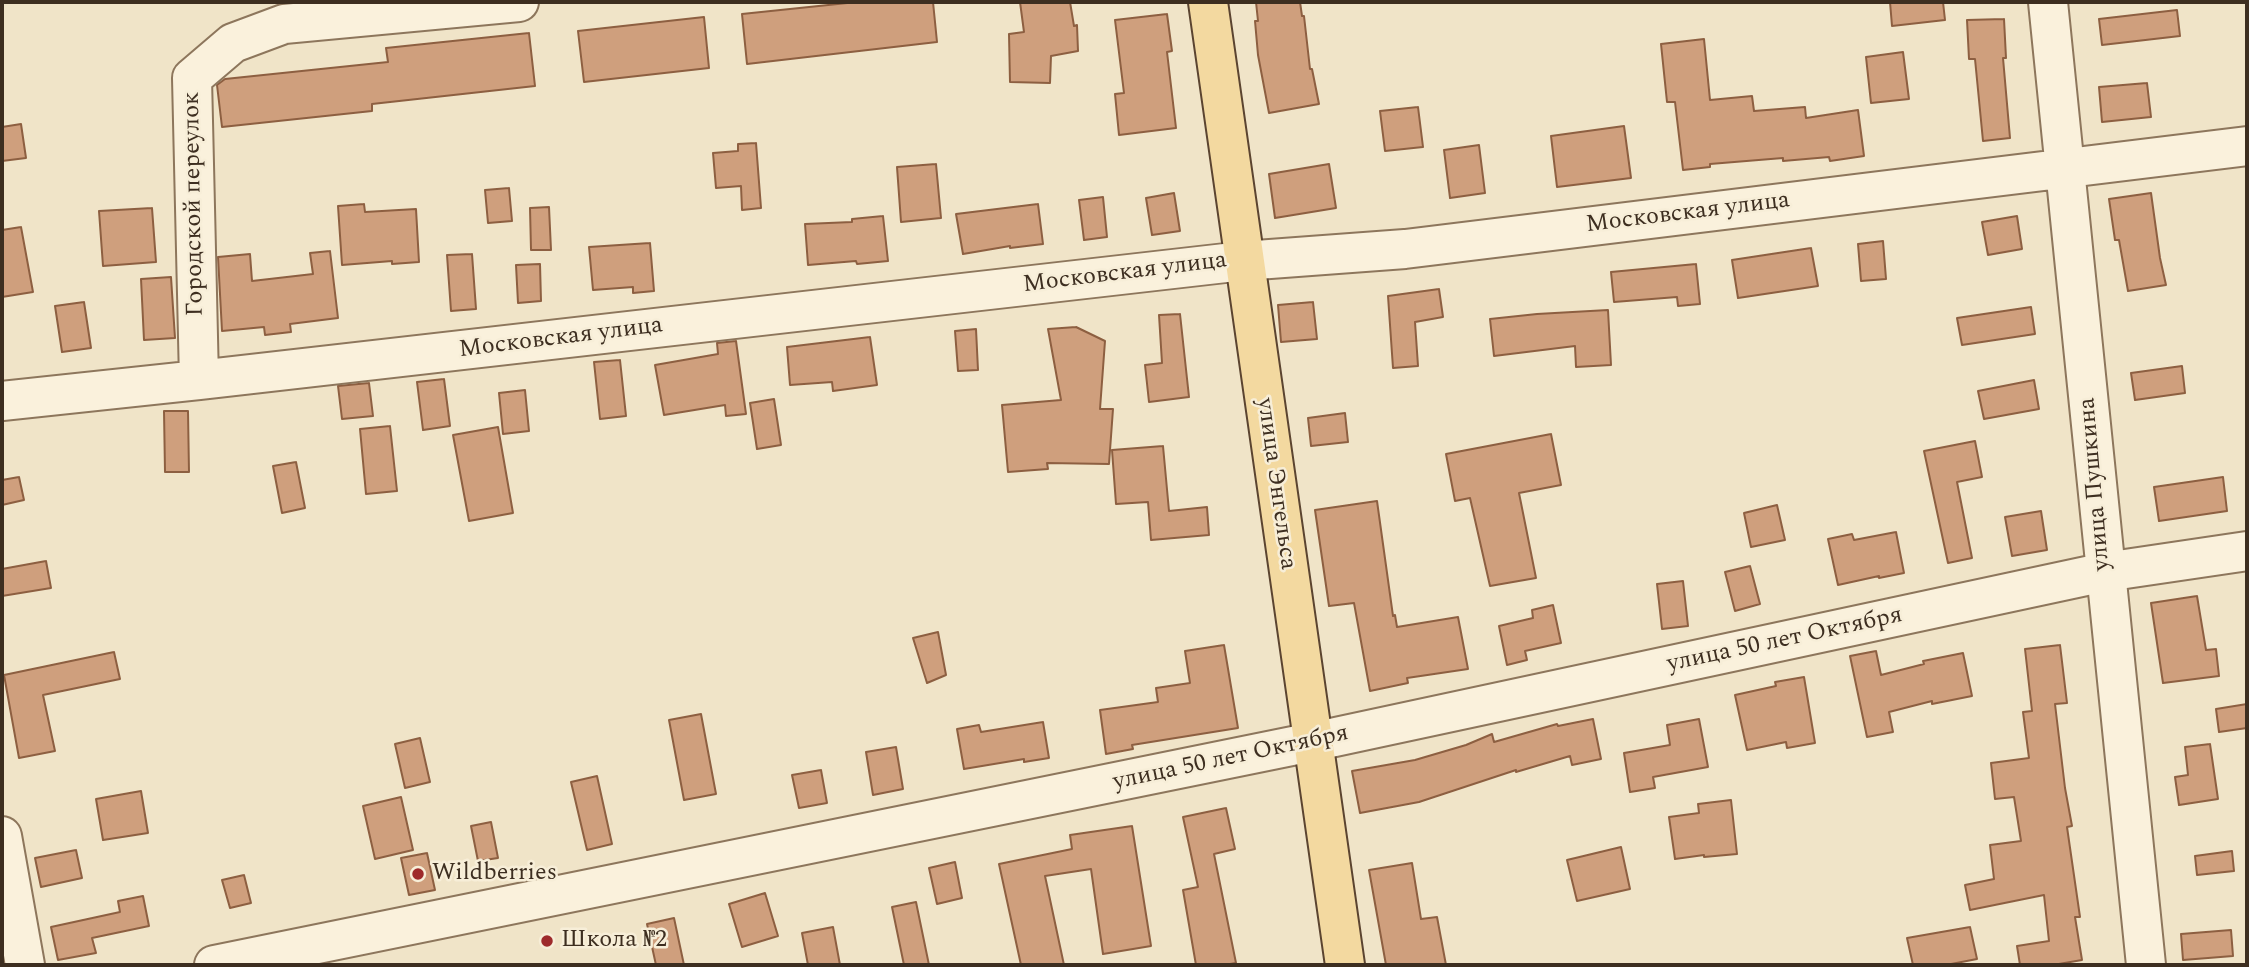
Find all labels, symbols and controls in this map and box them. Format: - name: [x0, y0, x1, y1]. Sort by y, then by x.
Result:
- street label: Городской переулок: [179, 91, 211, 317]
- street label: Московская улица: [1584, 187, 1792, 241]
- street label: Московская улица: [1021, 247, 1229, 301]
- street label: Московская улица: [457, 312, 665, 366]
- street label: улица Энгельса: [1249, 396, 1301, 572]
- street label: улица Пушкина: [2074, 396, 2118, 572]
- street label: улица 50 лет Октября: [1665, 602, 1905, 680]
- street label: улица 50 лет Октября: [1111, 720, 1351, 798]
- place label: Wildberries: [432, 860, 557, 888]
- marker: Wildberries: [410, 866, 426, 882]
- place label: Школа №2: [561, 927, 667, 955]
- marker: Школа №2: [539, 933, 555, 949]

